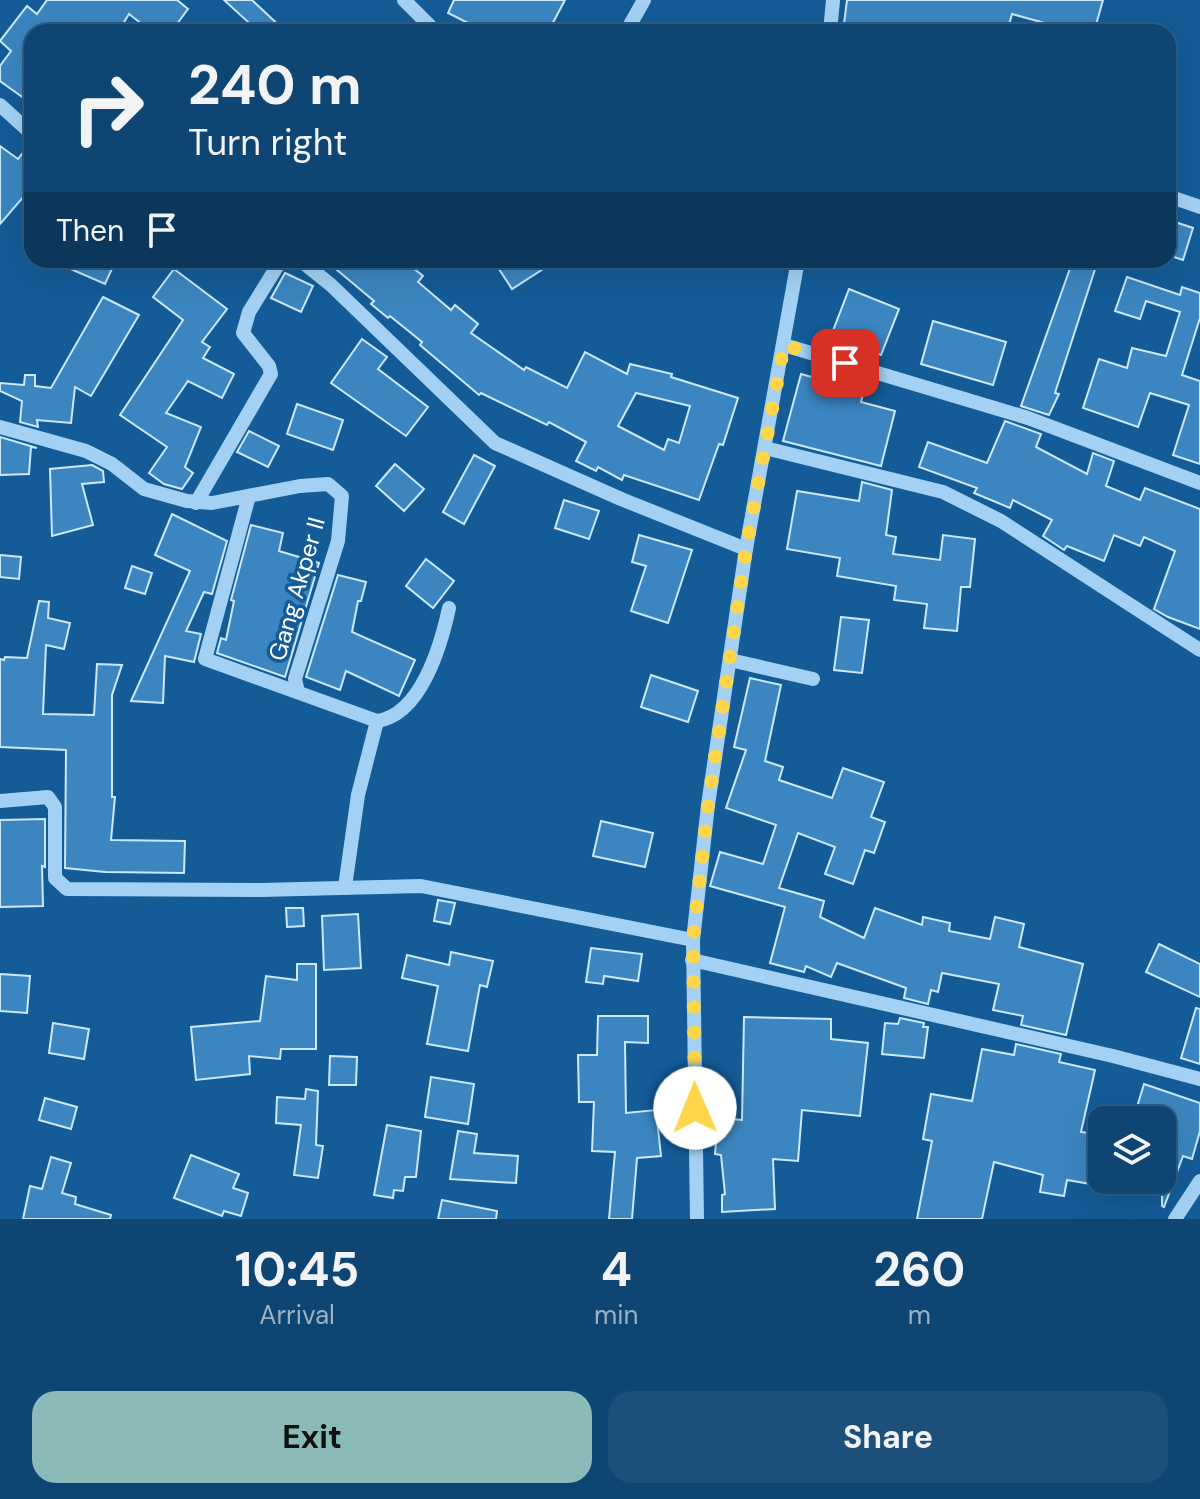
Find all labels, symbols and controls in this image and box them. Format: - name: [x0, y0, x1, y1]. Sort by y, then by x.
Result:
- text: 240 m: [188, 48, 362, 121]
- icon: right: [56, 56, 160, 160]
- text: Turn right: [188, 119, 347, 166]
- icon: arrive: [140, 208, 184, 252]
- text: Then: [56, 211, 124, 250]
- pin: [811, 329, 879, 397]
- icon: arrive: [823, 341, 867, 385]
- street label: Gang Akper II: [261, 513, 332, 664]
- position arrow: [653, 1066, 737, 1150]
- map controls: [1088, 1106, 1176, 1194]
- button: layers: [1088, 1106, 1176, 1194]
- text: 10:45: [235, 1238, 359, 1301]
- text: 4: [601, 1238, 632, 1301]
- text: 260: [873, 1238, 965, 1301]
- text: Arrival: [259, 1298, 335, 1332]
- text: min: [594, 1298, 638, 1332]
- text: m: [908, 1298, 931, 1332]
- button: Exit: [32, 1391, 592, 1483]
- button: Share: [608, 1391, 1168, 1483]

